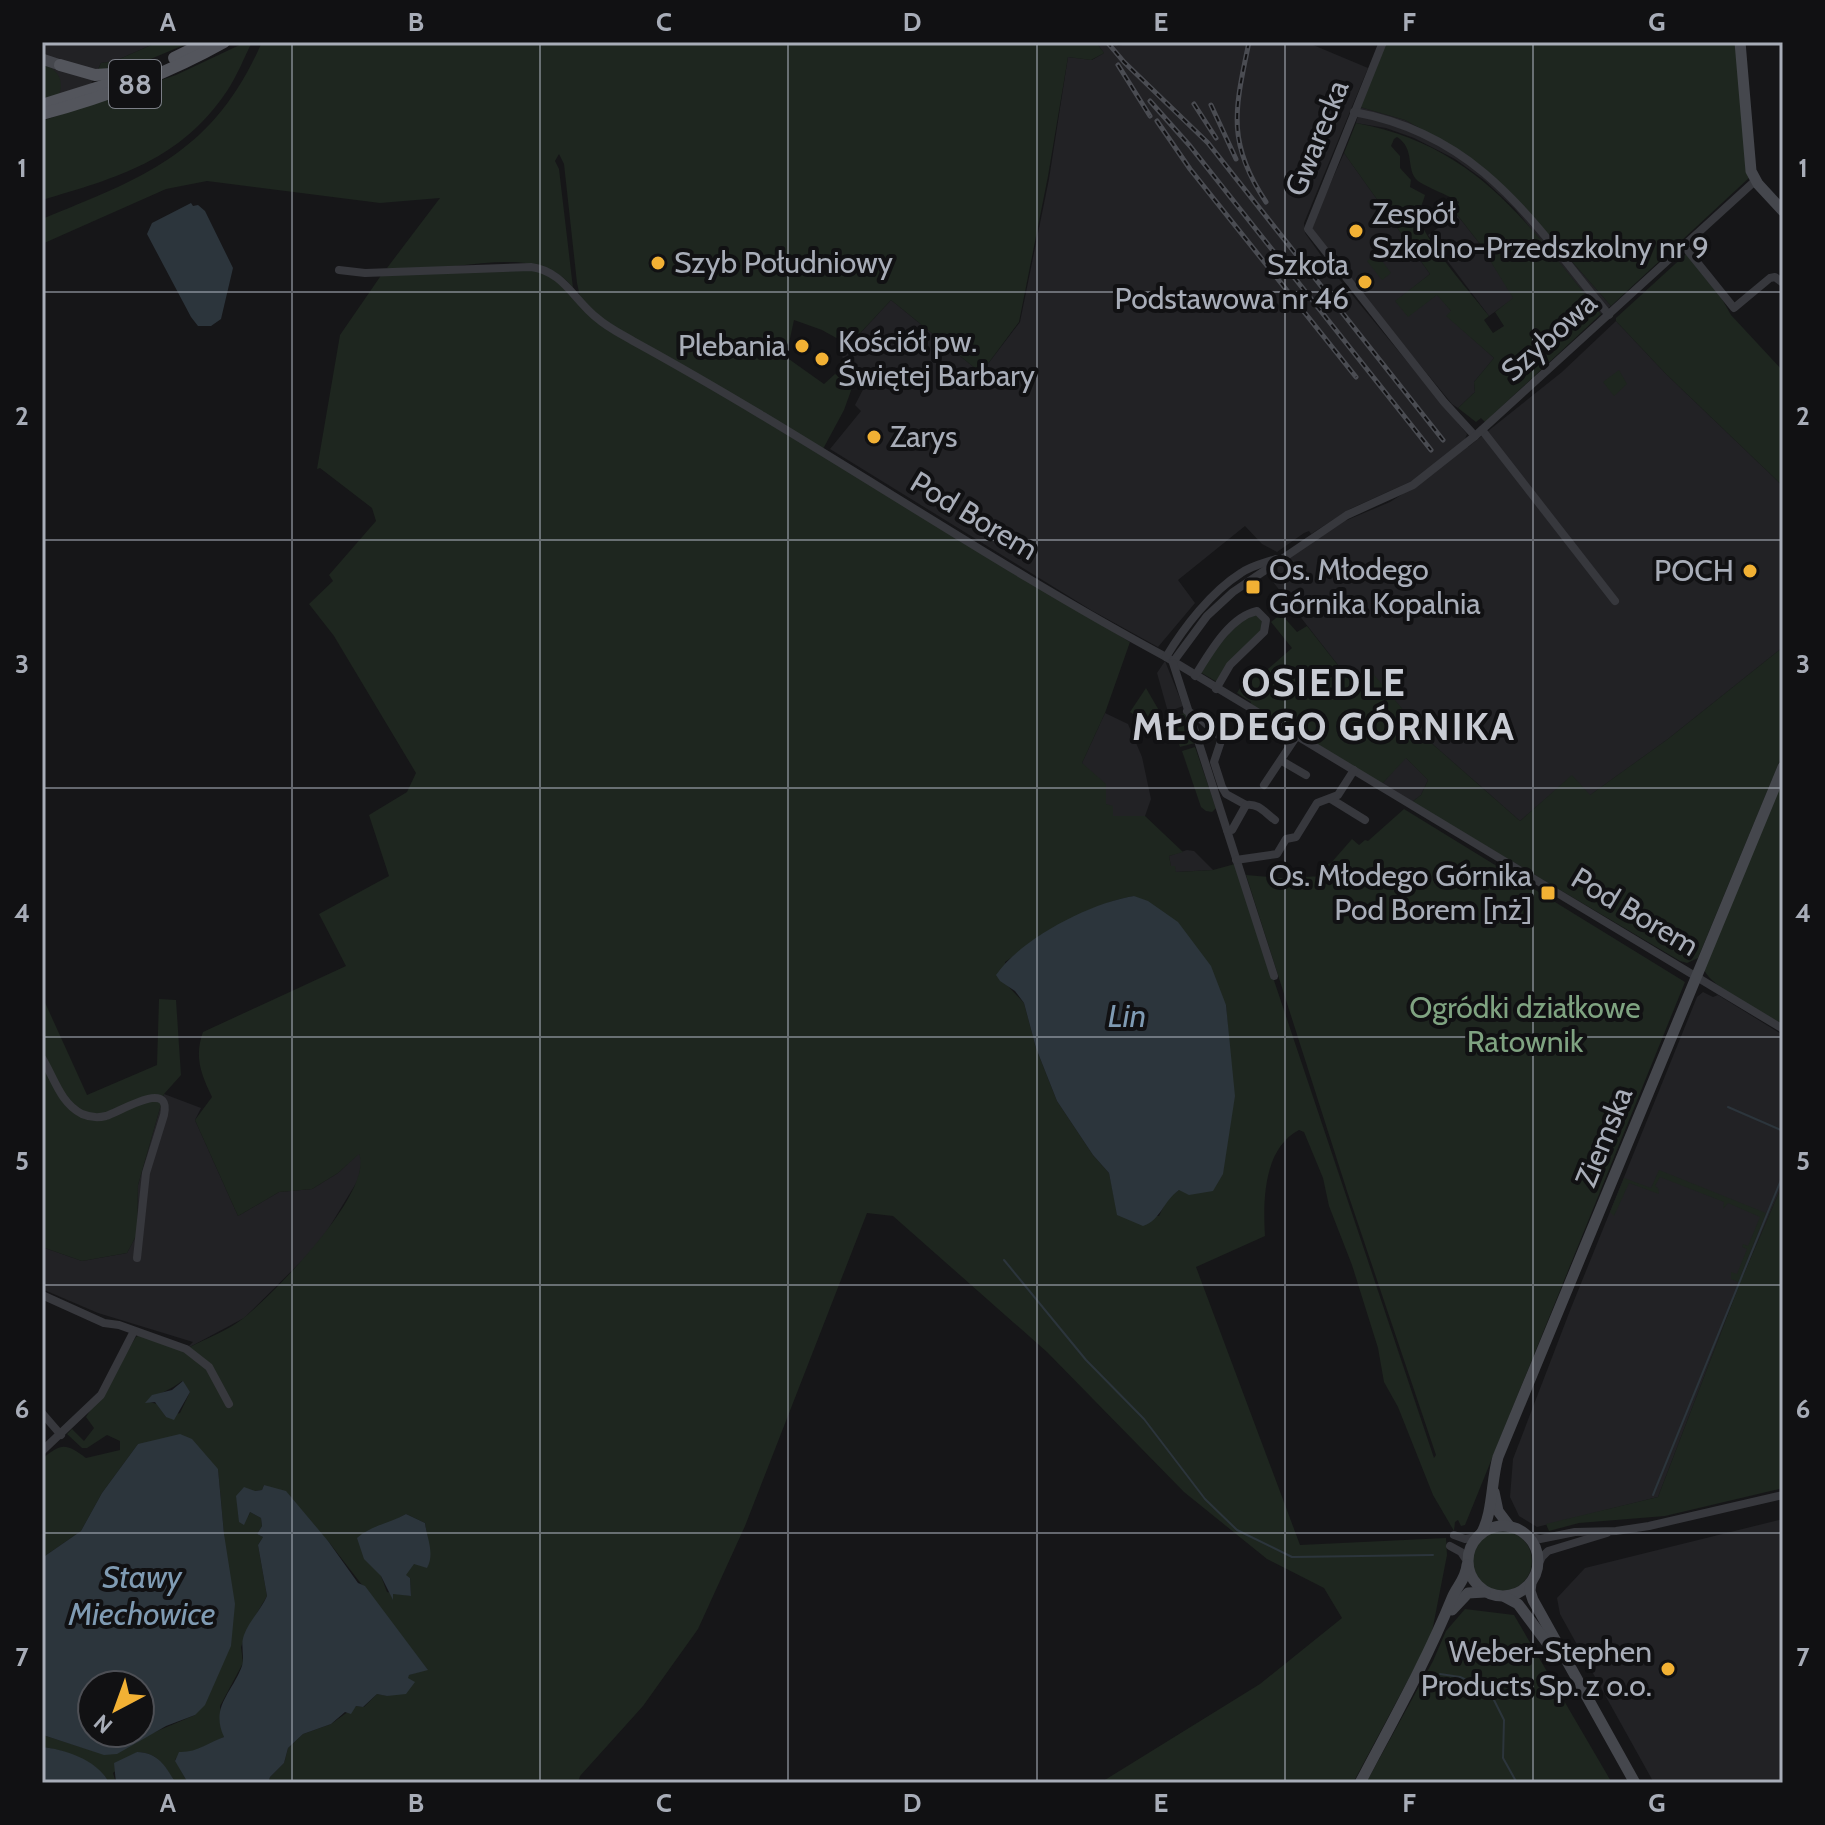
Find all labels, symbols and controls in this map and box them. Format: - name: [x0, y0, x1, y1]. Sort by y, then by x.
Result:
- text: A: [160, 6, 177, 38]
- text: B: [408, 6, 424, 38]
- text: C: [656, 6, 672, 38]
- text: D: [903, 6, 921, 38]
- text: E: [1154, 6, 1168, 38]
- text: F: [1402, 6, 1416, 38]
- text: G: [1648, 6, 1666, 38]
- road number: 88: [109, 60, 161, 108]
- street label: Gwarecka: [1277, 74, 1357, 201]
- text: 1: [17, 152, 27, 184]
- text: 1: [1798, 152, 1808, 184]
- place label: Zespół Szkolno-Przedszkolny nr 9: [1372, 195, 1709, 266]
- marker: Zespół Szkolno-Przedszkolny nr 9: [1347, 222, 1365, 240]
- place label: Szyb Południowy: [674, 244, 893, 281]
- place label: Szkoła Podstawowa nr 46: [1114, 246, 1350, 317]
- marker: Szyb Południowy: [649, 254, 667, 272]
- marker: Szkoła Podstawowa nr 46: [1356, 273, 1374, 291]
- street label: Szybowa: [1493, 284, 1604, 389]
- place label: Kościół pw. Świętej Barbary: [838, 323, 1035, 394]
- place label: Plebania: [678, 327, 787, 364]
- marker: Plebania: [793, 337, 811, 355]
- marker: Kościół pw. Świętej Barbary: [813, 350, 831, 368]
- text: 2: [15, 400, 29, 432]
- text: 2: [1796, 400, 1810, 432]
- place label: Zarys: [890, 418, 958, 455]
- marker: Zarys: [865, 428, 883, 446]
- street label: Pod Borem: [904, 463, 1045, 568]
- place label: Os. Młodego Górnika Kopalnia: [1269, 551, 1481, 622]
- place label: POCH: [1654, 552, 1734, 589]
- marker: POCH: [1741, 562, 1759, 580]
- marker: Os. Młodego Górnika Kopalnia: [1244, 578, 1262, 596]
- text: 3: [15, 648, 29, 680]
- text: 3: [1796, 648, 1810, 680]
- district label: OSIEDLE MŁODEGO GÓRNIKA: [1132, 659, 1516, 750]
- place label: Os. Młodego Górnika Pod Borem [nż]: [1269, 857, 1533, 928]
- street label: Pod Borem: [1565, 859, 1706, 964]
- marker: Os. Młodego Górnika Pod Borem [nż]: [1539, 884, 1557, 902]
- text: 4: [14, 897, 30, 929]
- text: 4: [1795, 897, 1811, 929]
- park label: Ogródki działkowe Ratownik: [1409, 989, 1641, 1060]
- water label: Lin: [1108, 996, 1146, 1035]
- street label: Ziemska: [1567, 1081, 1640, 1192]
- text: 5: [15, 1145, 29, 1177]
- text: 5: [1796, 1145, 1810, 1177]
- text: 6: [15, 1393, 29, 1425]
- text: 6: [1796, 1393, 1810, 1425]
- water label: Stawy Miechowice: [68, 1557, 215, 1633]
- place label: Weber-Stephen Products Sp. z o.o.: [1421, 1633, 1652, 1704]
- text: 7: [15, 1641, 29, 1673]
- text: 7: [1796, 1641, 1810, 1673]
- marker: Weber-Stephen Products Sp. z o.o.: [1659, 1660, 1677, 1678]
- north arrow: [76, 1669, 156, 1749]
- text: N: [88, 1708, 118, 1739]
- text: A: [160, 1787, 177, 1819]
- text: B: [408, 1787, 424, 1819]
- text: C: [656, 1787, 672, 1819]
- text: D: [903, 1787, 921, 1819]
- text: E: [1154, 1787, 1168, 1819]
- text: F: [1402, 1787, 1416, 1819]
- text: G: [1648, 1787, 1666, 1819]

